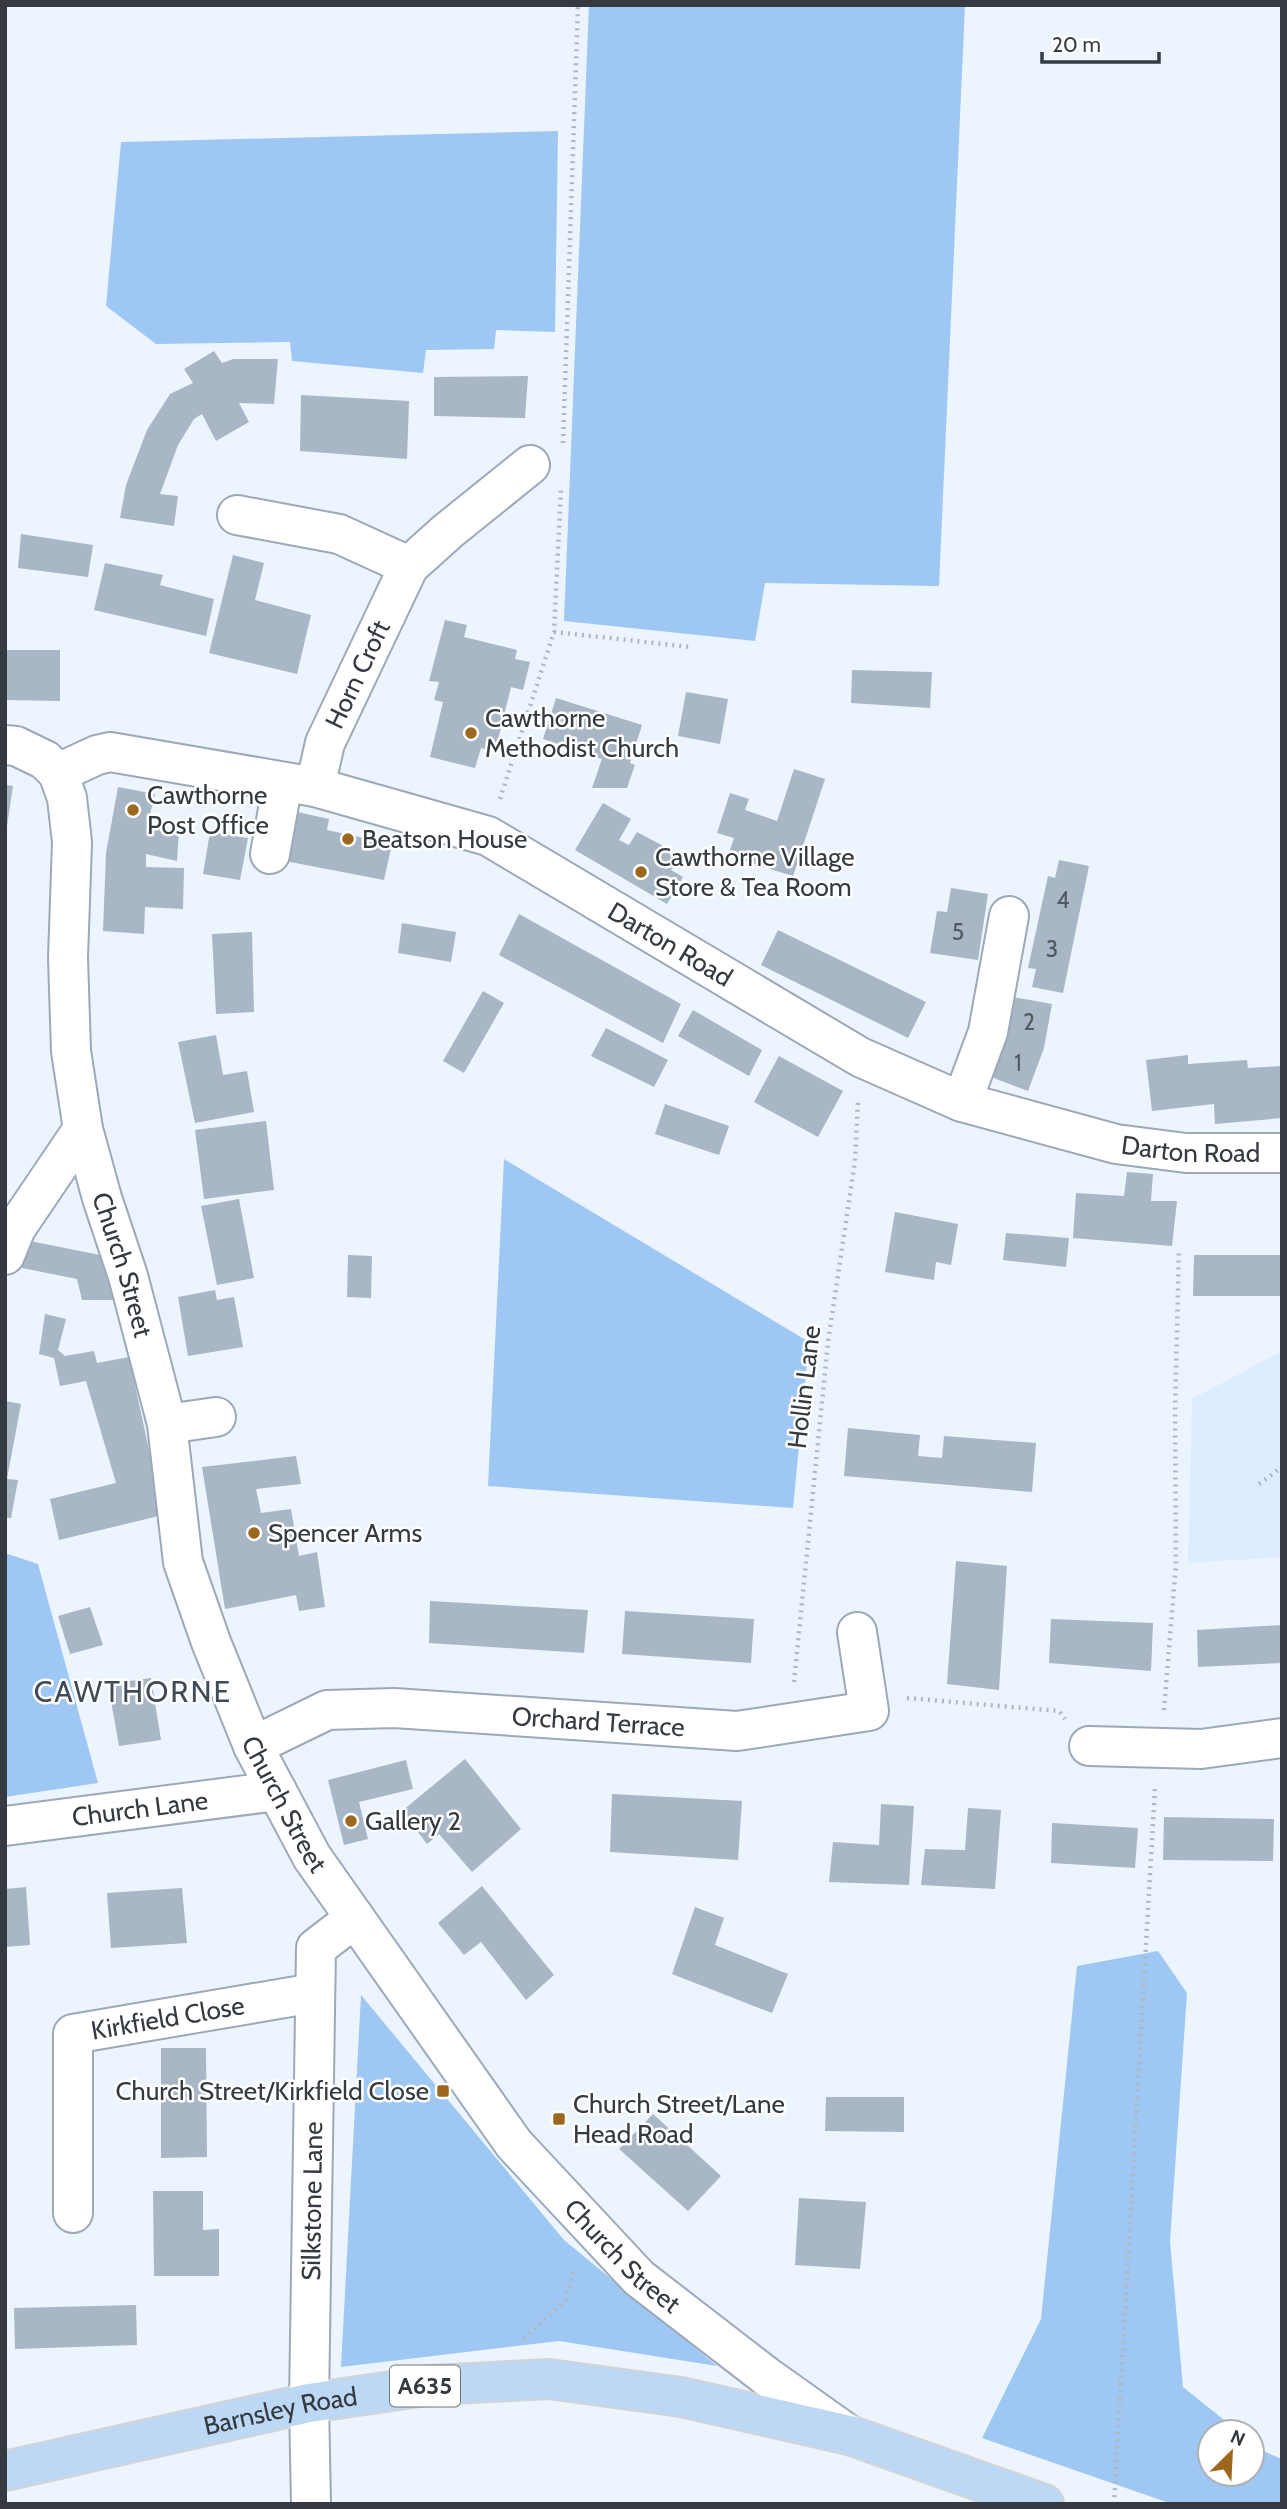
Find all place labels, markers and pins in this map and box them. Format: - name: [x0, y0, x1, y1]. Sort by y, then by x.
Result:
- place label: Cawthorne Methodist Church: [485, 702, 679, 764]
- marker: Cawthorne Methodist Church: [463, 725, 479, 741]
- place label: Cawthorne Post Office: [147, 779, 269, 841]
- marker: Cawthorne Post Office: [125, 802, 141, 818]
- place label: Beatson House: [362, 823, 527, 855]
- marker: Beatson House: [340, 831, 356, 847]
- place label: Cawthorne Village Store & Tea Room: [655, 841, 855, 903]
- marker: Cawthorne Village Store & Tea Room: [633, 864, 649, 880]
- place label: Spencer Arms: [268, 1517, 422, 1549]
- marker: Spencer Arms: [246, 1525, 262, 1541]
- place label: Gallery 2: [365, 1805, 461, 1837]
- marker: Gallery 2: [343, 1813, 359, 1829]
- place label: Church Street/Kirkfield Close: [116, 2075, 429, 2107]
- marker: Church Street/Kirkfield Close: [435, 2083, 451, 2099]
- place label: Church Street/Lane Head Road: [573, 2088, 785, 2150]
- marker: Church Street/Lane Head Road: [551, 2111, 567, 2127]

